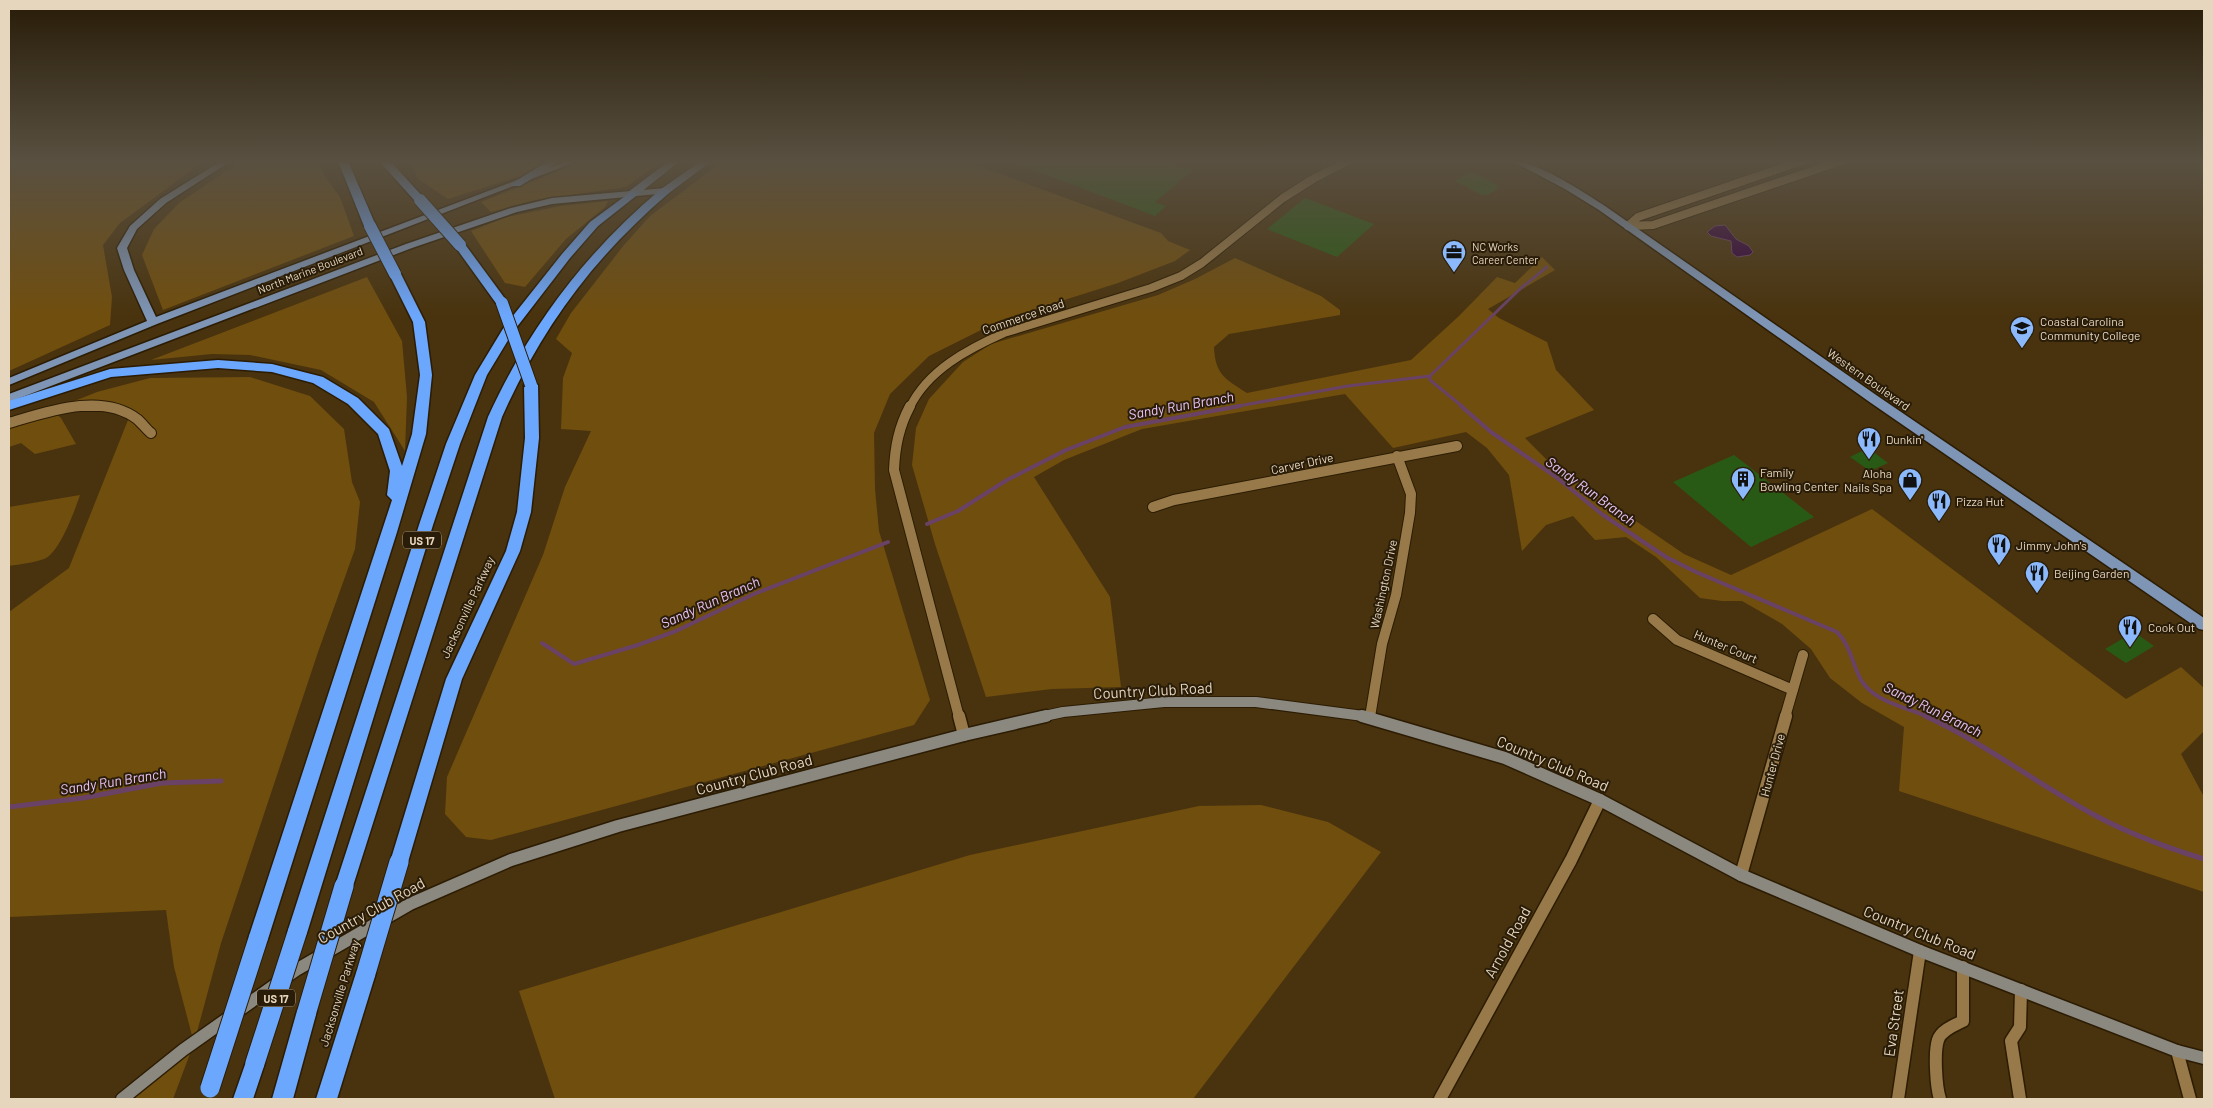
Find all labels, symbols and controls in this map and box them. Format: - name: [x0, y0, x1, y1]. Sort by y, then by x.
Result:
- office icon: NC Works Career Center: [1441, 239, 1467, 273]
- place label: NC Works Career Center: [1472, 240, 1538, 266]
- street label: North Marine Boulevard: [256, 244, 364, 296]
- street label: Commerce Road: [980, 295, 1066, 337]
- place label: Coastal Carolina Community College: [2040, 314, 2140, 342]
- school or university icon: Coastal Carolina Community College: [2009, 315, 2035, 349]
- street label: Western Boulevard: [1825, 345, 1913, 413]
- water label: Sandy Run Branch: [1127, 387, 1235, 423]
- restaurant icon: Dunkin': [1856, 426, 1882, 460]
- place label: Dunkin': [1886, 432, 1923, 446]
- street label: Carver Drive: [1270, 450, 1334, 476]
- water label: Sandy Run Branch: [1543, 453, 1639, 529]
- place label: Family Bowling Center: [1760, 465, 1839, 493]
- building icon: Family Bowling Center: [1730, 466, 1756, 500]
- place label: Aloha Nails Spa: [1844, 466, 1892, 494]
- shop icon: Aloha Nails Spa: [1897, 467, 1923, 501]
- restaurant icon: Pizza Hut: [1926, 488, 1952, 522]
- place label: Pizza Hut: [1956, 494, 2004, 508]
- road number: US 17: [403, 532, 441, 548]
- restaurant icon: Jimmy John's: [1986, 532, 2012, 566]
- street label: Washington Drive: [1367, 538, 1399, 630]
- place label: Jimmy John's: [2016, 538, 2087, 552]
- street label: Jacksonville Parkway: [437, 553, 497, 660]
- restaurant icon: Beijing Garden: [2024, 560, 2050, 594]
- place label: Beijing Garden: [2054, 566, 2129, 580]
- water label: Sandy Run Branch: [658, 572, 762, 632]
- restaurant icon: Cook Out: [2117, 614, 2143, 648]
- place label: Cook Out: [2148, 620, 2195, 634]
- street label: Hunter Court: [1692, 626, 1760, 666]
- street label: Country Club Road: [1093, 678, 1213, 702]
- water label: Sandy Run Branch: [1881, 678, 1985, 740]
- street label: Country Club Road: [1494, 731, 1612, 795]
- street label: Hunter Drive: [1757, 732, 1787, 798]
- street label: Country Club Road: [694, 750, 814, 798]
- water label: Sandy Run Branch: [59, 764, 167, 798]
- street label: Country Club Road: [314, 873, 428, 947]
- street label: Country Club Road: [1861, 901, 1979, 963]
- street label: Arnold Road: [1480, 903, 1534, 981]
- street label: Jacksonville Parkway: [316, 938, 362, 1048]
- street label: Eva Street: [1879, 988, 1907, 1058]
- road number: US 17: [257, 990, 295, 1006]

